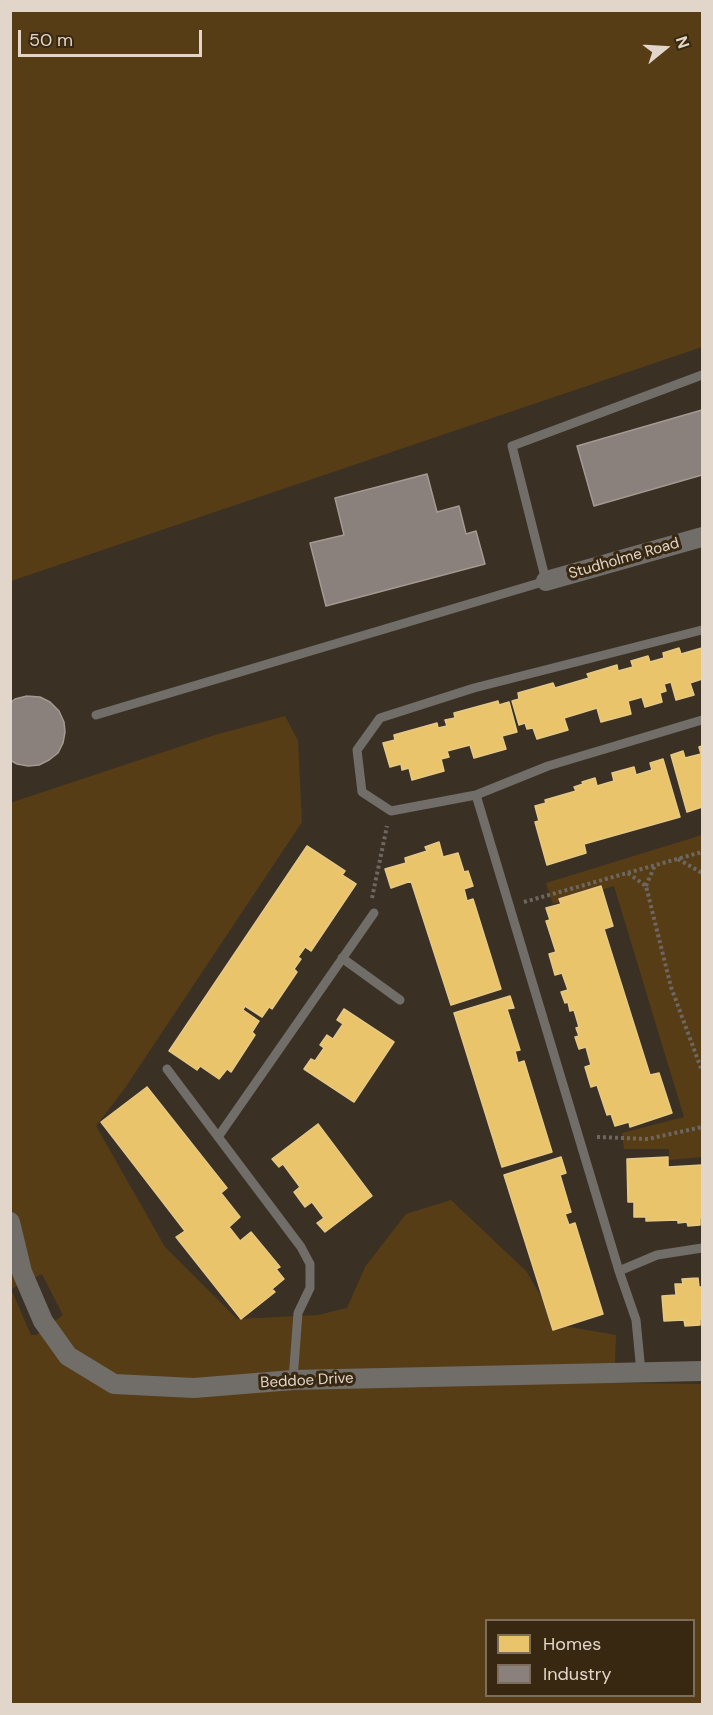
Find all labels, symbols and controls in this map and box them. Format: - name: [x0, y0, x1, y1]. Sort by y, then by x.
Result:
- scale bar: [21, 18, 206, 56]
- north arrow: [635, 18, 695, 78]
- text: 50 m: [29, 28, 73, 52]
- text: N: [671, 33, 694, 51]
- street label: Studholme Road: [567, 535, 681, 583]
- street label: Beddoe Drive: [260, 1370, 354, 1392]
- legend: [485, 1619, 695, 1697]
- text: Homes: [543, 1632, 601, 1656]
- text: Industry: [543, 1662, 612, 1686]

